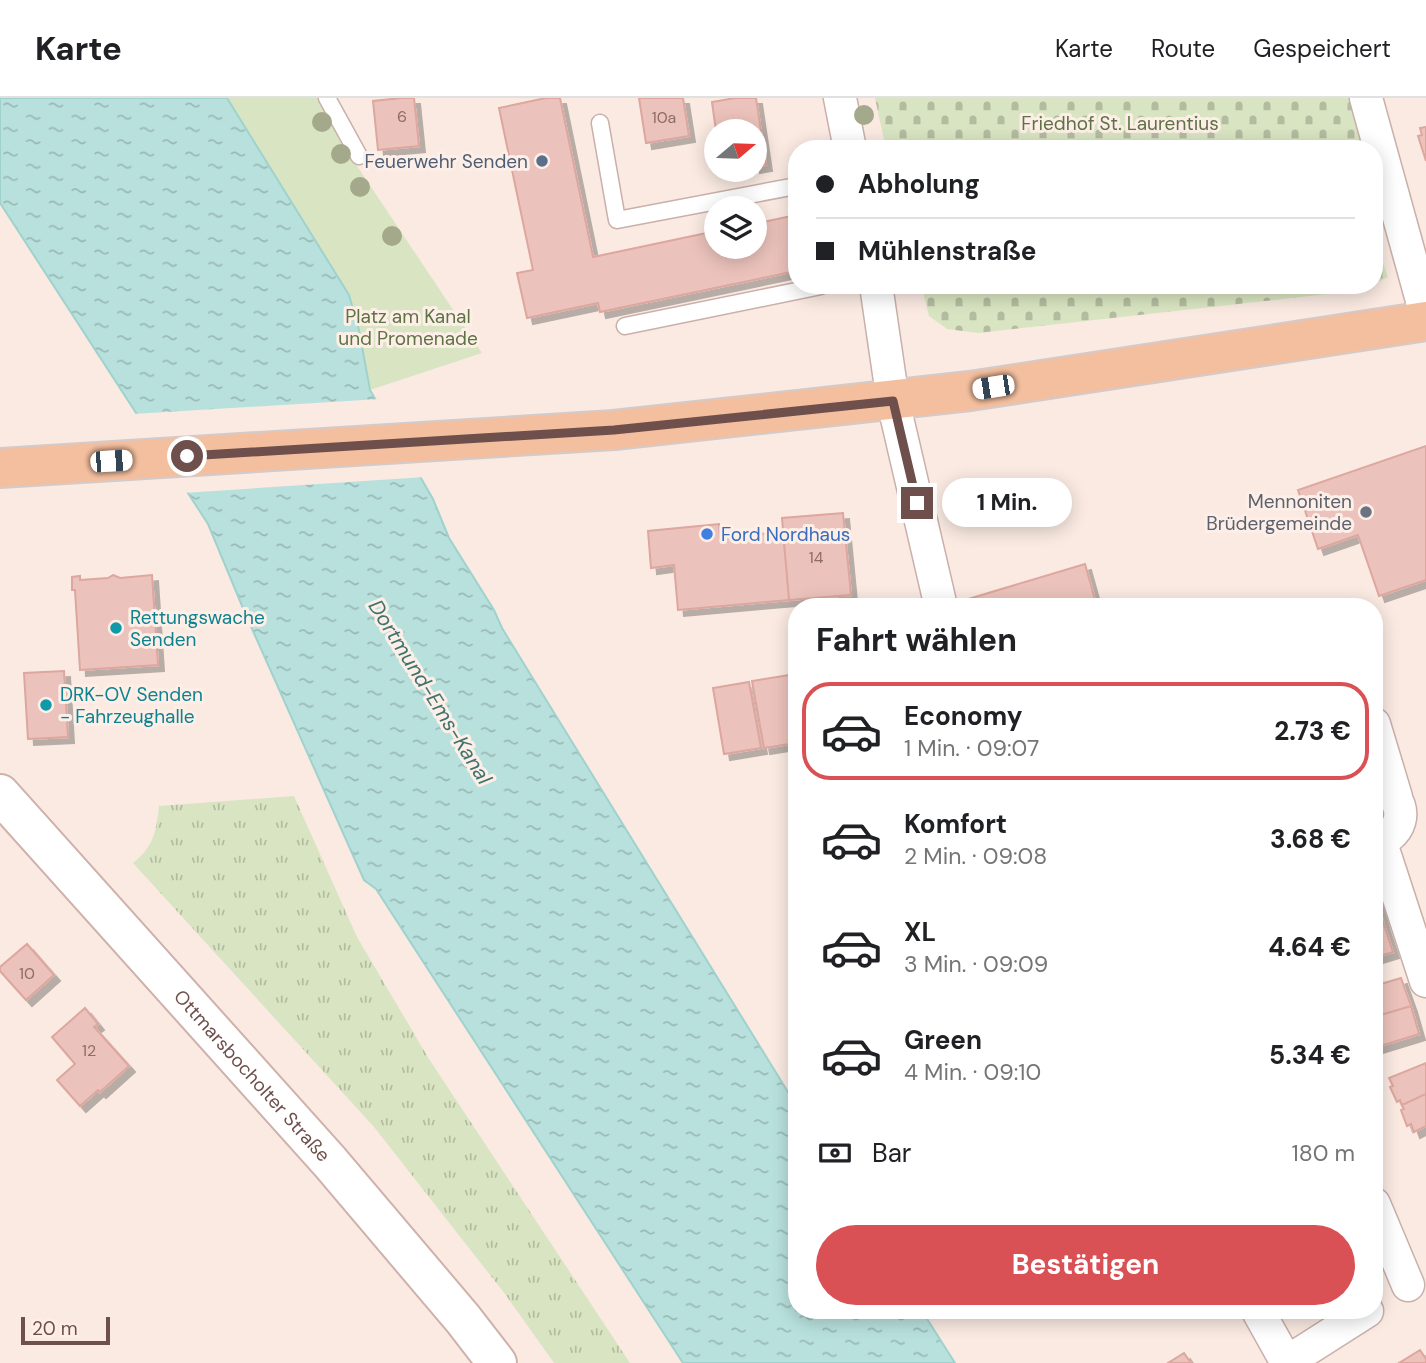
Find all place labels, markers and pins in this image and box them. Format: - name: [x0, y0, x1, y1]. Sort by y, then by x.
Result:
- place label: Feuerwehr Senden: [364, 149, 528, 174]
- marker: Feuerwehr Senden: [534, 153, 550, 169]
- place label: Mennoniten Brüdergemeinde: [1206, 489, 1352, 536]
- marker: Mennoniten Brüdergemeinde: [1358, 504, 1374, 520]
- place label: Ford Nordhaus: [721, 522, 850, 547]
- marker: Ford Nordhaus: [699, 526, 715, 542]
- place label: Rettungswache Senden: [130, 605, 265, 652]
- marker: Rettungswache Senden: [108, 620, 124, 636]
- place label: DRK-OV Senden - Fahrzeughalle: [60, 682, 203, 729]
- marker: DRK-OV Senden - Fahrzeughalle: [38, 697, 54, 713]

